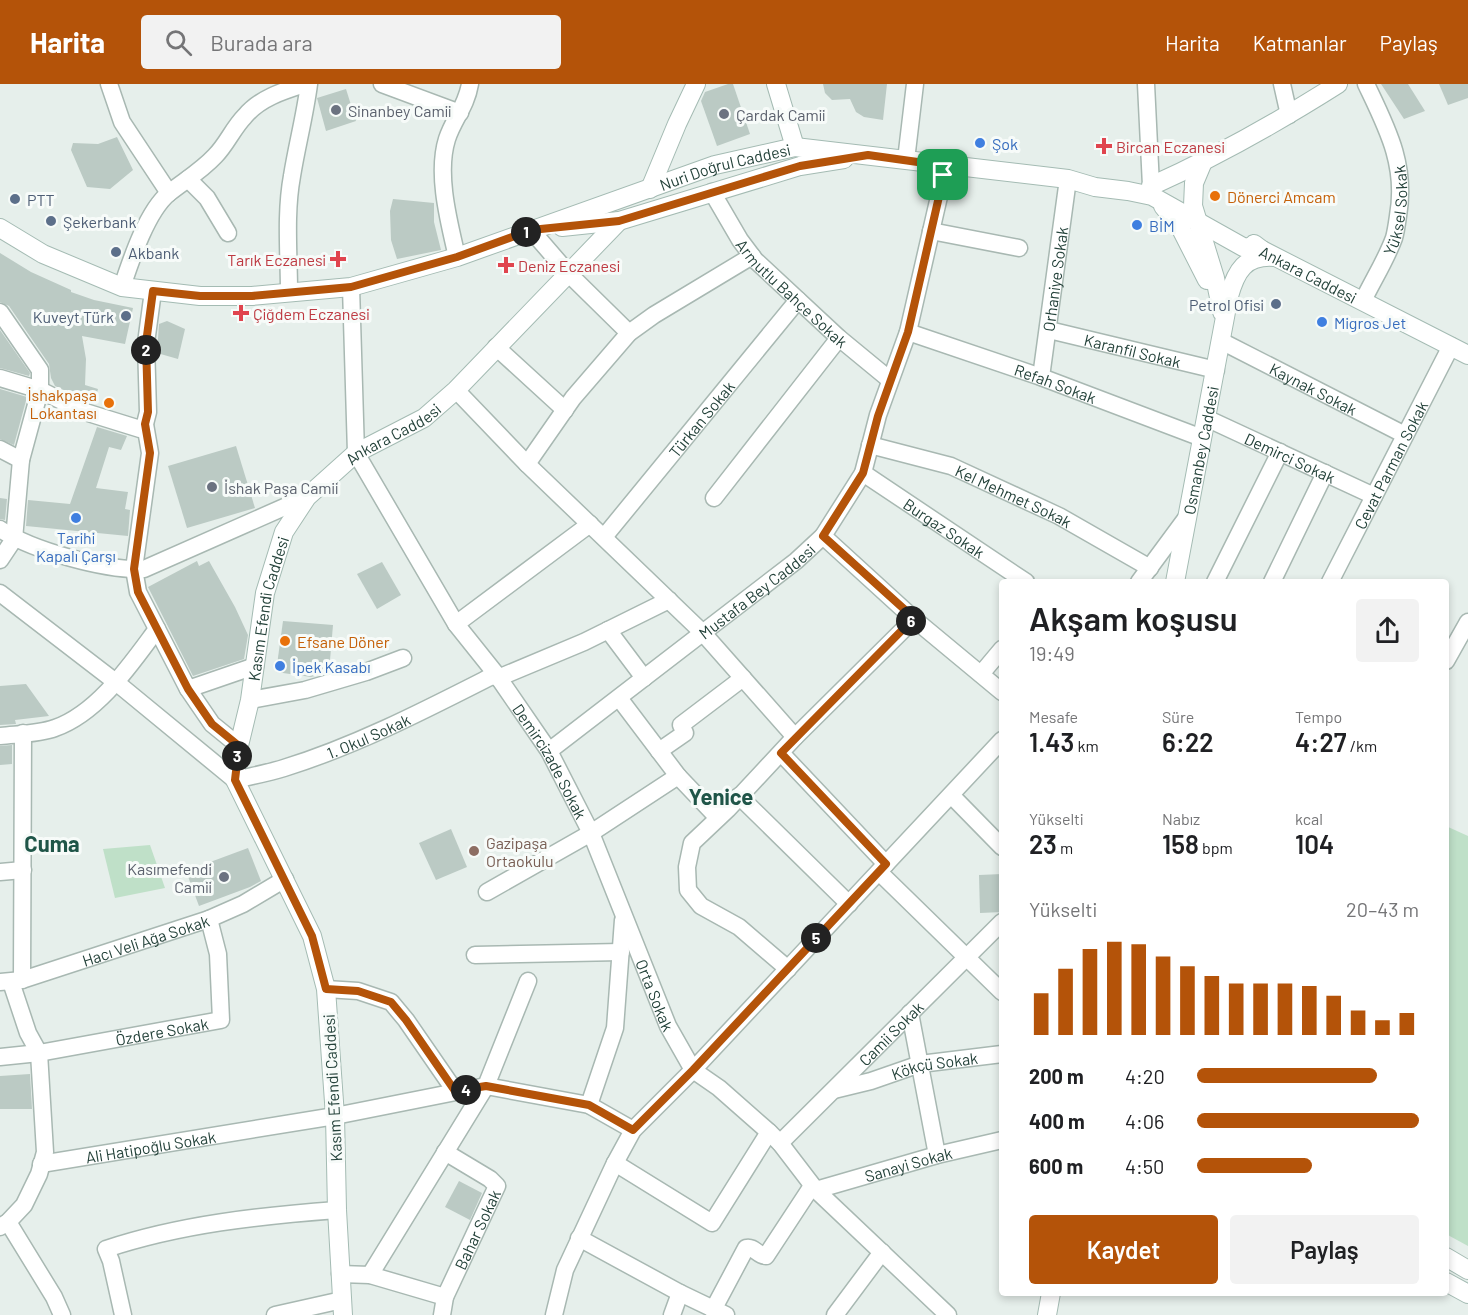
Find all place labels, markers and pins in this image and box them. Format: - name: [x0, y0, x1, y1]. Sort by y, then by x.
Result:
- place label: Sinanbey Camii: [348, 101, 451, 120]
- marker: Sinanbey Camii: [329, 103, 343, 117]
- place label: Çardak Camii: [736, 105, 825, 124]
- marker: Çardak Camii: [717, 107, 731, 121]
- place label: Şok: [992, 134, 1018, 153]
- marker: Şok: [973, 136, 987, 150]
- place label: Bircan Eczanesi: [1116, 137, 1225, 156]
- marker: Bircan Eczanesi: [1097, 139, 1111, 153]
- pin: [917, 149, 968, 200]
- place label: Dönerci Amcam: [1227, 187, 1336, 206]
- marker: Dönerci Amcam: [1208, 189, 1222, 203]
- place label: PTT: [27, 190, 55, 209]
- marker: PTT: [8, 192, 22, 206]
- place label: Şekerbank: [63, 212, 136, 231]
- marker: Şekerbank: [44, 214, 58, 228]
- place label: BİM: [1149, 216, 1175, 235]
- pin: 1: [511, 217, 541, 247]
- marker: BİM: [1130, 218, 1144, 232]
- place label: Akbank: [128, 243, 179, 262]
- marker: Akbank: [109, 245, 123, 259]
- place label: Tarık Eczanesi: [227, 250, 326, 269]
- marker: Tarık Eczanesi: [331, 252, 345, 266]
- place label: Deniz Eczanesi: [518, 256, 620, 275]
- marker: Deniz Eczanesi: [499, 258, 513, 272]
- place label: Petrol Ofisi: [1189, 295, 1264, 314]
- marker: Petrol Ofisi: [1269, 297, 1283, 311]
- place label: Çiğdem Eczanesi: [253, 304, 370, 323]
- marker: Çiğdem Eczanesi: [234, 306, 248, 320]
- place label: Kuveyt Türk: [33, 307, 114, 326]
- marker: Kuveyt Türk: [119, 309, 133, 323]
- place label: Migros Jet: [1334, 313, 1406, 332]
- marker: Migros Jet: [1315, 315, 1329, 329]
- pin: 2: [131, 335, 161, 365]
- place label: İshakpaşa Lokantası: [27, 385, 97, 422]
- marker: İshakpaşa Lokantası: [102, 396, 116, 410]
- place label: İshak Paşa Camii: [224, 478, 338, 497]
- marker: İshak Paşa Camii: [205, 480, 219, 494]
- marker: Tarihi Kapalı Çarşı: [69, 511, 83, 525]
- place label: Tarihi Kapalı Çarşı: [36, 528, 116, 565]
- pin: 6: [896, 606, 926, 636]
- place label: Efsane Döner: [297, 632, 390, 651]
- marker: Efsane Döner: [278, 634, 292, 648]
- place label: İpek Kasabı: [292, 657, 371, 676]
- marker: İpek Kasabı: [273, 659, 287, 673]
- pin: 3: [222, 741, 252, 771]
- place label: Gazipaşa Ortaokulu: [486, 833, 554, 870]
- marker: Gazipaşa Ortaokulu: [467, 844, 481, 858]
- place label: Kasımefendi Camii: [127, 859, 212, 896]
- marker: Kasımefendi Camii: [217, 870, 231, 884]
- pin: 5: [801, 923, 831, 953]
- pin: 4: [451, 1075, 481, 1105]

